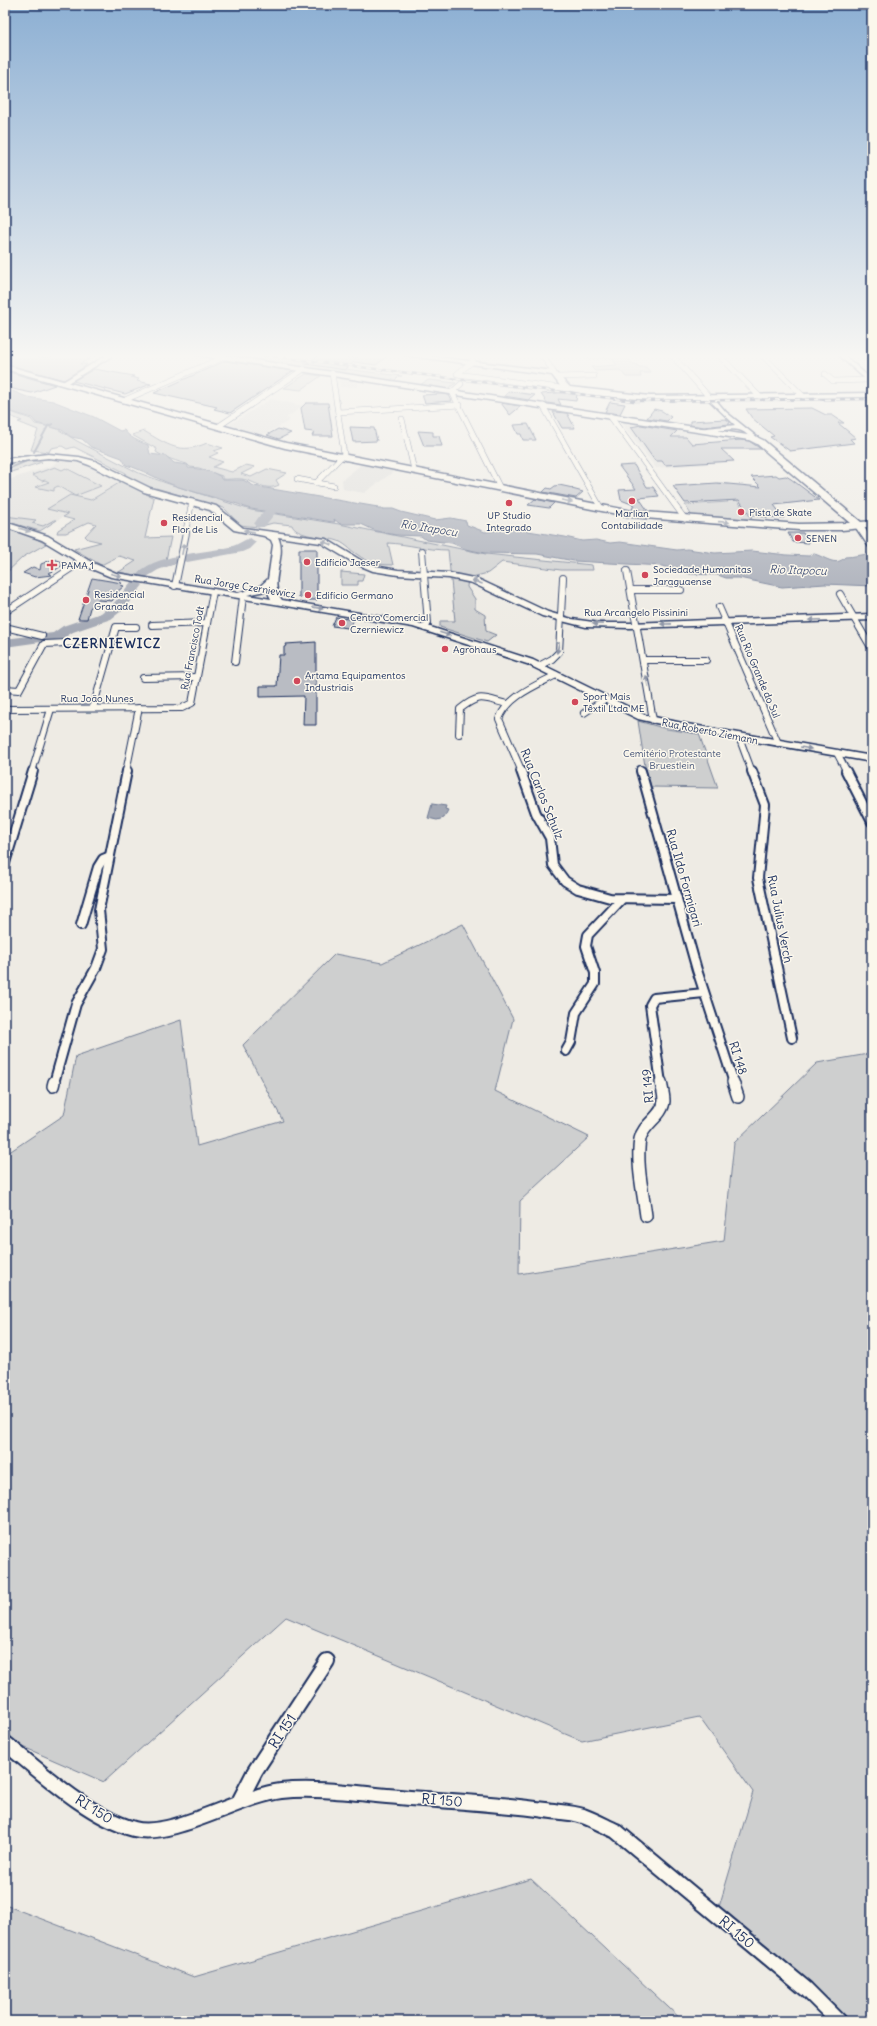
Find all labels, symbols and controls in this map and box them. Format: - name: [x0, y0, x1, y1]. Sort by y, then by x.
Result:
- marker: Marlian Contabilidade: [627, 496, 637, 506]
- marker: UP Studio Integrado: [504, 498, 514, 508]
- one-way arrow: [560, 499, 573, 505]
- place label: Pista de Skate: [749, 506, 812, 519]
- place label: Marlian Contabilidade: [601, 507, 663, 532]
- marker: Pista de Skate: [736, 507, 746, 517]
- place label: UP Studio Integrado: [486, 509, 532, 534]
- place label: Residencial Flor de Lis: [172, 511, 223, 536]
- water label: Rio Itapocu: [400, 517, 459, 539]
- marker: Residencial Flor de Lis: [159, 518, 169, 528]
- one-way arrow: [718, 518, 730, 525]
- one-way arrow: [20, 528, 32, 534]
- one-way arrow: [243, 528, 255, 534]
- place label: SENEN: [806, 532, 837, 545]
- marker: SENEN: [793, 533, 803, 543]
- one-way arrow: [321, 540, 333, 547]
- one-way arrow: [180, 543, 186, 555]
- place label: Edifício Jaeser: [315, 556, 380, 569]
- marker: Edifício Jaeser: [302, 557, 312, 567]
- marker: PAMA 1: [46, 559, 58, 571]
- place label: PAMA 1: [61, 559, 94, 572]
- water label: Rio Itapocu: [769, 562, 827, 578]
- place label: Sociedade Humanitas Jaraguaense: [653, 563, 752, 588]
- marker: Sociedade Humanitas Jaraguaense: [640, 570, 650, 580]
- street label: Rua Jorge Czerniewicz: [193, 572, 297, 601]
- one-way arrow: [110, 573, 123, 579]
- one-way arrow: [470, 579, 482, 585]
- place label: Residencial Granada: [94, 588, 145, 613]
- place label: Edifício Germano: [316, 589, 394, 602]
- marker: Edifício Germano: [303, 590, 313, 600]
- marker: Residencial Granada: [81, 595, 91, 605]
- street label: Rua Francisco Todt: [178, 604, 207, 691]
- one-way arrow: [312, 605, 324, 611]
- street label: Rua Arcangelo Pissinini: [584, 606, 688, 619]
- place label: Centro Comercial Czerniewicz: [350, 611, 428, 636]
- one-way arrow: [808, 617, 821, 623]
- marker: Centro Comercial Czerniewicz: [337, 618, 347, 628]
- one-way arrow: [591, 621, 604, 627]
- one-way arrow: [659, 621, 672, 627]
- street label: Rua Rio Grande do Sul: [732, 622, 783, 720]
- one-way arrow: [440, 631, 452, 637]
- district label: CZERNIEWICZ: [63, 635, 161, 652]
- one-way arrow: [555, 641, 561, 654]
- place label: Agrohaus: [453, 643, 497, 656]
- marker: Agrohaus: [440, 644, 450, 654]
- place label: Artama Equipamentos Industriais: [305, 669, 406, 694]
- one-way arrow: [644, 675, 650, 688]
- marker: Artama Equipamentos Industriais: [292, 676, 302, 686]
- place label: Sport Mais Têxtil Ltda ME: [583, 690, 645, 715]
- street label: Rua João Nunes: [61, 692, 134, 705]
- marker: Sport Mais Têxtil Ltda ME: [570, 697, 580, 707]
- street label: Rua Roberto Ziemann: [661, 716, 759, 747]
- one-way arrow: [800, 745, 812, 751]
- street label: Rua Carlos Schulz: [517, 746, 568, 842]
- park label: Cemitério Protestante Bruestlein: [623, 747, 721, 772]
- street label: Rua Ildo Formigari: [663, 827, 706, 929]
- street label: Rua Julius Verch: [765, 874, 796, 964]
- street label: RI 148: [726, 1039, 751, 1077]
- street label: RI 149: [639, 1068, 656, 1104]
- street label: RI 151: [264, 1710, 300, 1752]
- street label: RI 150: [421, 1789, 463, 1811]
- street label: RI 150: [72, 1790, 116, 1828]
- street label: RI 150: [715, 1912, 759, 1952]

